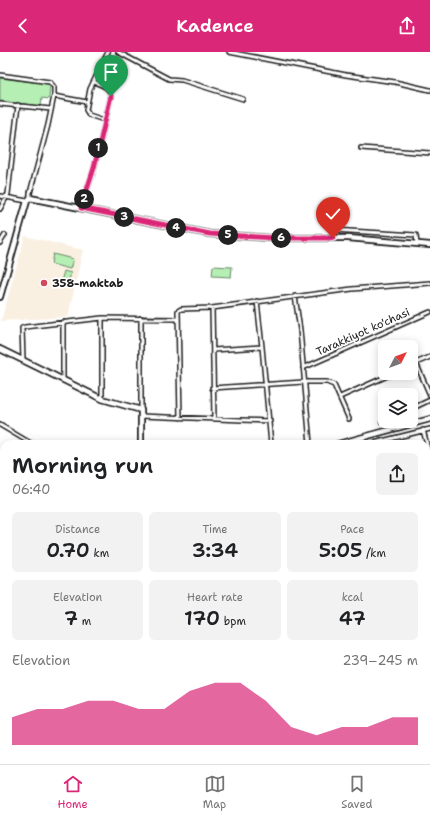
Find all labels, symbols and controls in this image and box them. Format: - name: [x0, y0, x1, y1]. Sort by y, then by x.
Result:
- text: Kadence: [176, 14, 254, 38]
- icon: back: [12, 15, 34, 37]
- icon: share: [396, 15, 418, 37]
- pin: [94, 55, 128, 96]
- icon: arrive: [100, 61, 122, 83]
- pin: 1: [88, 138, 108, 158]
- text: 1: [95, 140, 101, 155]
- pin: 2: [74, 189, 94, 209]
- text: 2: [80, 191, 88, 206]
- pin: [316, 197, 350, 238]
- icon: check: [322, 203, 344, 225]
- pin: 3: [114, 207, 134, 227]
- text: 3: [120, 209, 128, 224]
- pin: 4: [166, 218, 186, 238]
- text: 4: [172, 220, 180, 235]
- pin: 5: [218, 225, 238, 245]
- text: 5: [225, 227, 231, 242]
- pin: 6: [271, 228, 291, 248]
- text: 6: [277, 230, 285, 245]
- place label: 358-maktab: [52, 276, 124, 291]
- marker: 358-maktab: [39, 278, 49, 288]
- street label: Tarakkiyot ko'chasi: [314, 305, 412, 359]
- north arrow: [378, 340, 418, 380]
- map controls: [378, 340, 418, 428]
- button: layers: [378, 388, 418, 428]
- text: Morning run: [12, 451, 153, 480]
- button: share: [376, 453, 418, 495]
- text: 06:40: [12, 481, 50, 498]
- text: Distance: [55, 522, 100, 537]
- text: Time: [202, 522, 228, 537]
- text: Pace: [340, 522, 364, 537]
- text: 0.70: [46, 537, 90, 563]
- text: 3:34: [192, 537, 238, 563]
- text: 5:05: [319, 537, 362, 563]
- text: km: [90, 546, 109, 561]
- text: /km: [362, 546, 386, 561]
- text: Elevation: [53, 590, 102, 605]
- text: Heart rate: [187, 590, 243, 605]
- text: kcal: [342, 590, 363, 605]
- text: 7: [64, 605, 78, 631]
- text: 170: [184, 605, 220, 631]
- text: 47: [339, 605, 366, 631]
- text: m: [78, 614, 91, 629]
- text: bpm: [220, 614, 246, 629]
- text: Elevation: [12, 652, 70, 669]
- text: 239–245 m: [342, 652, 418, 669]
- tab: Home: [57, 773, 88, 812]
- tab: Map: [203, 773, 226, 812]
- tab: Saved: [341, 773, 373, 812]

